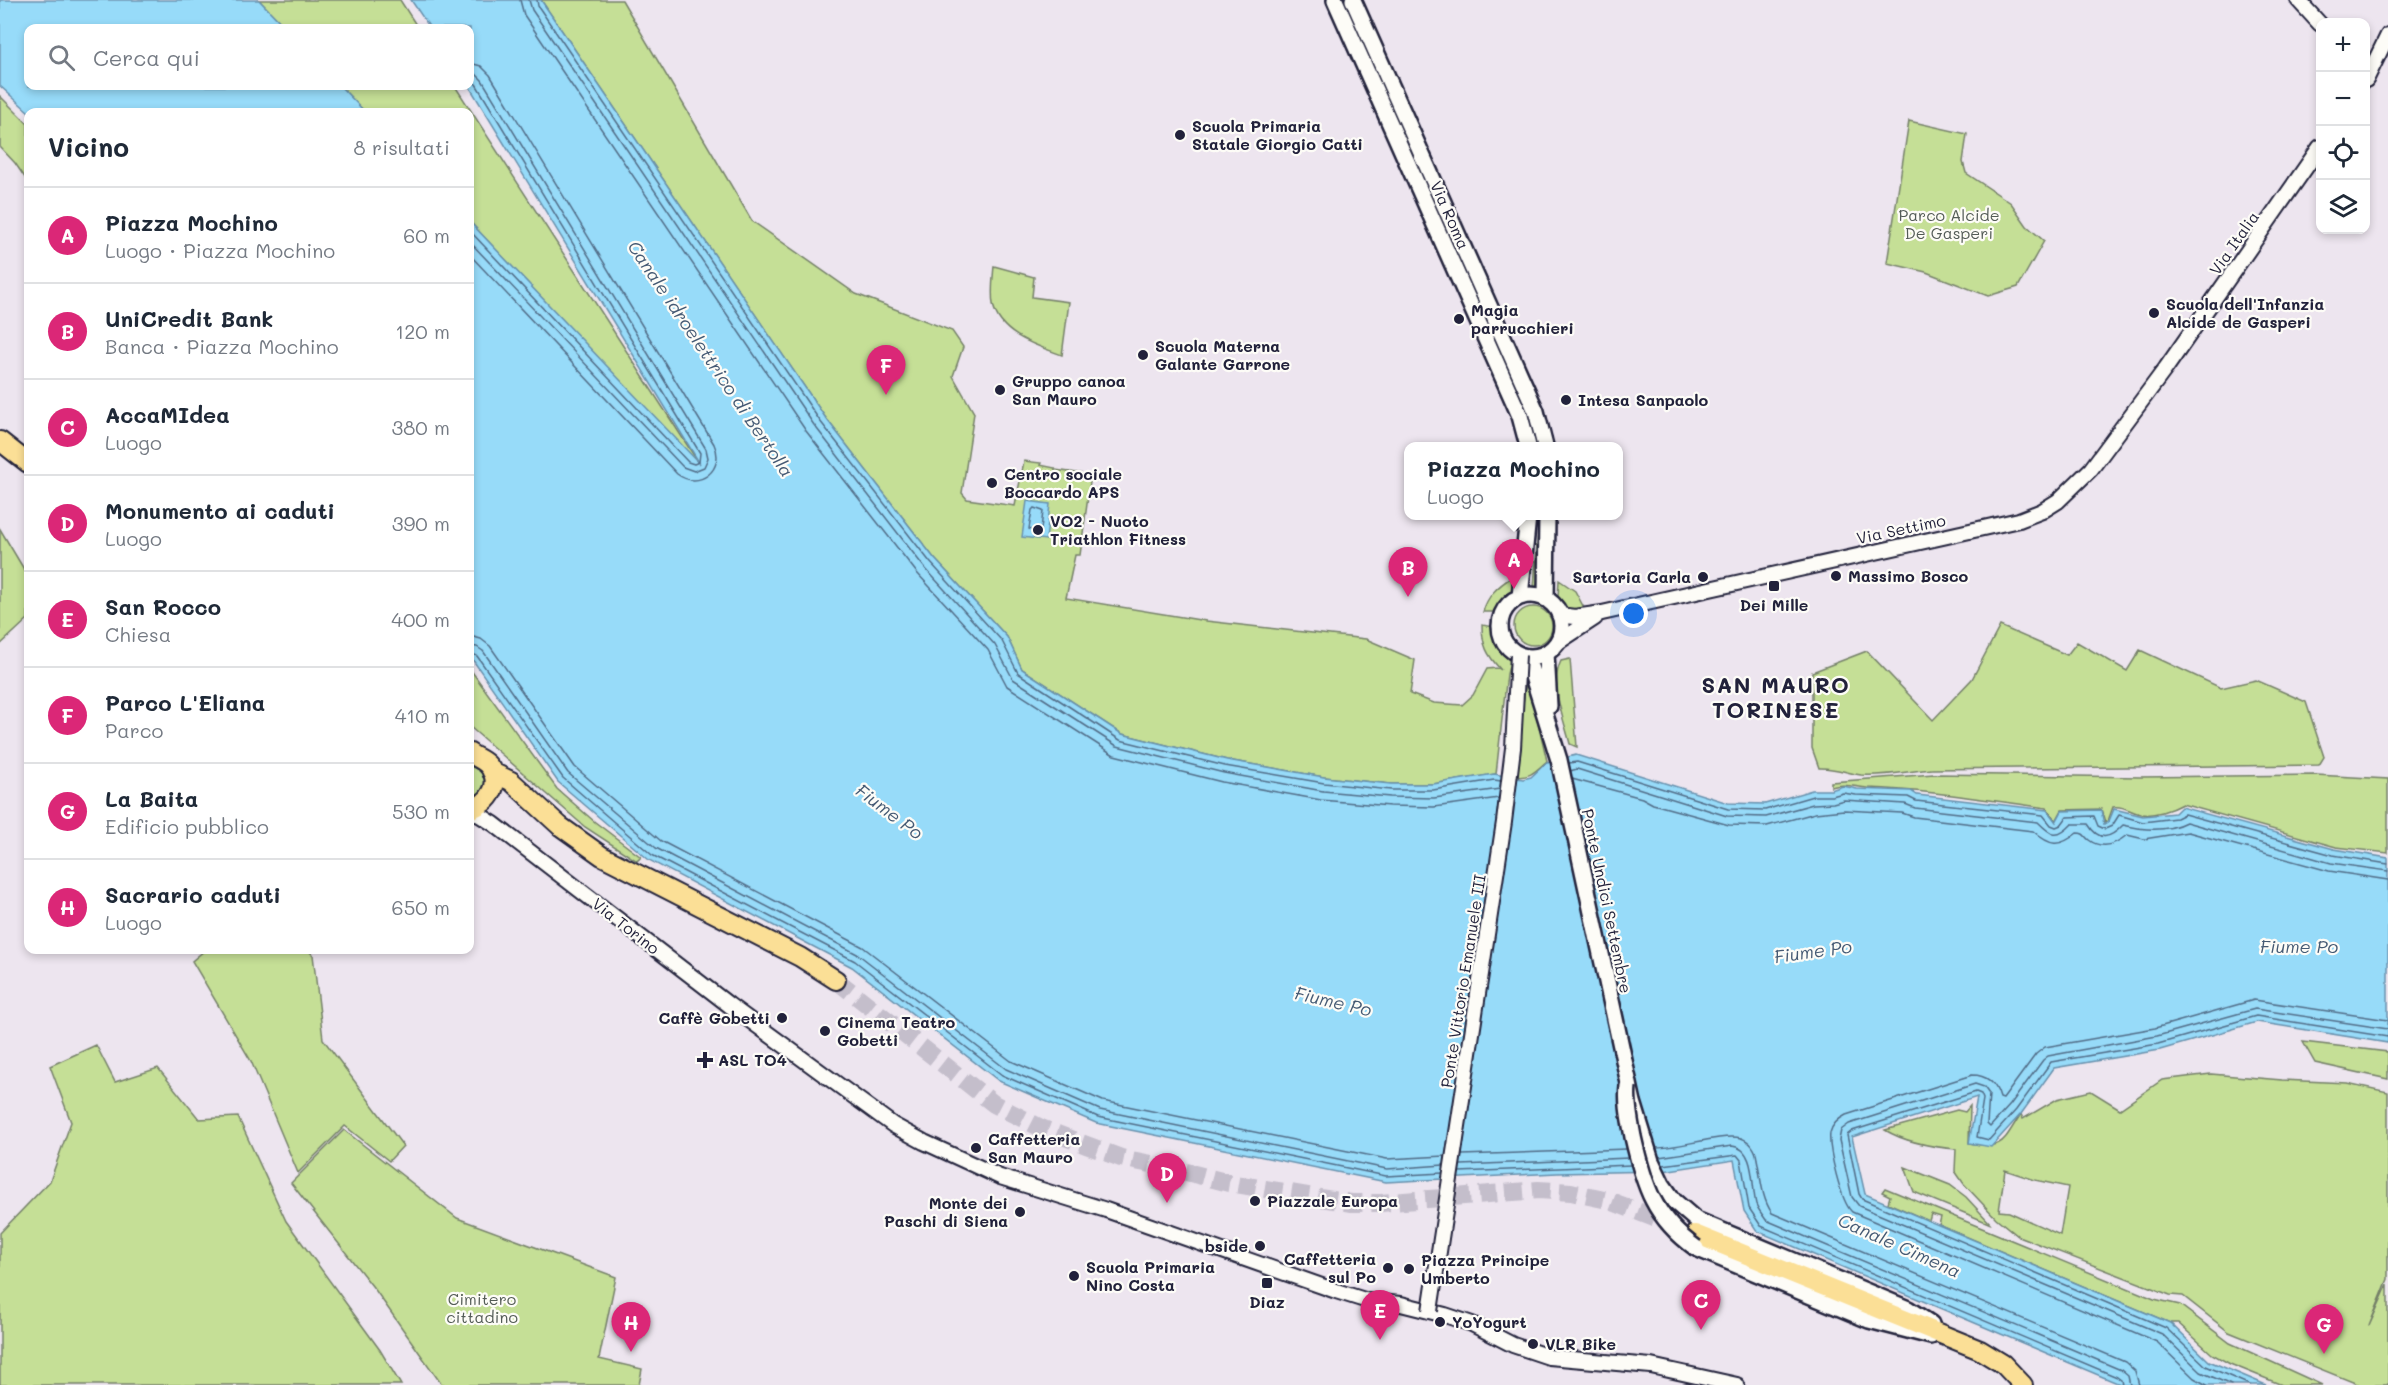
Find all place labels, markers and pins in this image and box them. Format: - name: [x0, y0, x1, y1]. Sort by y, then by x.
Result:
- place label: Scuola Primaria Statale Giorgio Catti: [1192, 115, 1363, 154]
- marker: Scuola Primaria Statale Giorgio Catti: [1173, 128, 1187, 142]
- place label: Scuola dell'Infanzia Alcide de Gasperi: [2166, 293, 2325, 332]
- place label: Magia parrucchieri: [1471, 299, 1574, 338]
- marker: Scuola dell'Infanzia Alcide de Gasperi: [2147, 306, 2161, 320]
- marker: Magia parrucchieri: [1452, 312, 1466, 326]
- place label: Scuola Materna Galante Garrone: [1155, 335, 1290, 374]
- pin: F: [866, 346, 906, 395]
- marker: Scuola Materna Galante Garrone: [1136, 348, 1150, 362]
- place label: Gruppo canoa San Mauro: [1012, 370, 1126, 409]
- marker: Gruppo canoa San Mauro: [993, 383, 1007, 397]
- place label: Intesa Sanpaolo: [1578, 389, 1709, 410]
- marker: Intesa Sanpaolo: [1559, 393, 1573, 407]
- place label: Centro sociale Boccardo APS: [1004, 463, 1122, 502]
- marker: Centro sociale Boccardo APS: [985, 476, 999, 490]
- place label: VO2 - Nuoto Triathlon Fitness: [1050, 510, 1186, 549]
- marker: VO2 - Nuoto Triathlon Fitness: [1031, 523, 1045, 537]
- pin: A: [1494, 540, 1534, 589]
- pin: B: [1388, 548, 1428, 597]
- place label: Massimo Bosco: [1848, 565, 1969, 586]
- place label: Sartoria Carla: [1573, 566, 1691, 587]
- marker: Massimo Bosco: [1829, 569, 1843, 583]
- marker: Sartoria Carla: [1696, 570, 1710, 584]
- marker: Dei Mille: [1767, 579, 1781, 593]
- place label: Dei Mille: [1740, 594, 1808, 615]
- place label: Caffè Gobetti: [659, 1007, 770, 1028]
- marker: Caffè Gobetti: [775, 1011, 789, 1025]
- place label: Cinema Teatro Gobetti: [837, 1011, 956, 1050]
- marker: Cinema Teatro Gobetti: [818, 1024, 832, 1038]
- place label: ASL TO4: [718, 1049, 787, 1070]
- marker: ASL TO4: [696, 1051, 714, 1069]
- place label: Caffetteria San Mauro: [988, 1128, 1080, 1167]
- marker: Caffetteria San Mauro: [969, 1141, 983, 1155]
- pin: D: [1148, 1154, 1186, 1203]
- place label: Piazzale Europa: [1267, 1190, 1398, 1211]
- place label: Monte dei Paschi di Siena: [884, 1192, 1008, 1231]
- marker: Piazzale Europa: [1248, 1194, 1262, 1208]
- marker: Monte dei Paschi di Siena: [1013, 1205, 1027, 1219]
- place label: bside: [1205, 1235, 1248, 1256]
- marker: bside: [1253, 1239, 1267, 1253]
- place label: Caffetteria sul Po: [1284, 1248, 1376, 1287]
- place label: Piazza Principe Umberto: [1421, 1249, 1549, 1288]
- place label: Scuola Primaria Nino Costa: [1086, 1256, 1215, 1295]
- marker: Caffetteria sul Po: [1381, 1261, 1395, 1275]
- marker: Piazza Principe Umberto: [1402, 1262, 1416, 1276]
- marker: Scuola Primaria Nino Costa: [1067, 1269, 1081, 1283]
- marker: Diaz: [1260, 1276, 1274, 1290]
- pin: C: [1682, 1280, 1720, 1330]
- pin: E: [1360, 1290, 1400, 1340]
- place label: Diaz: [1249, 1291, 1285, 1312]
- pin: H: [612, 1302, 650, 1352]
- pin: G: [2304, 1304, 2344, 1354]
- place label: YoYogurt: [1452, 1311, 1527, 1332]
- marker: YoYogurt: [1433, 1315, 1447, 1329]
- place label: VLR Bike: [1545, 1333, 1616, 1354]
- marker: VLR Bike: [1526, 1337, 1540, 1351]

